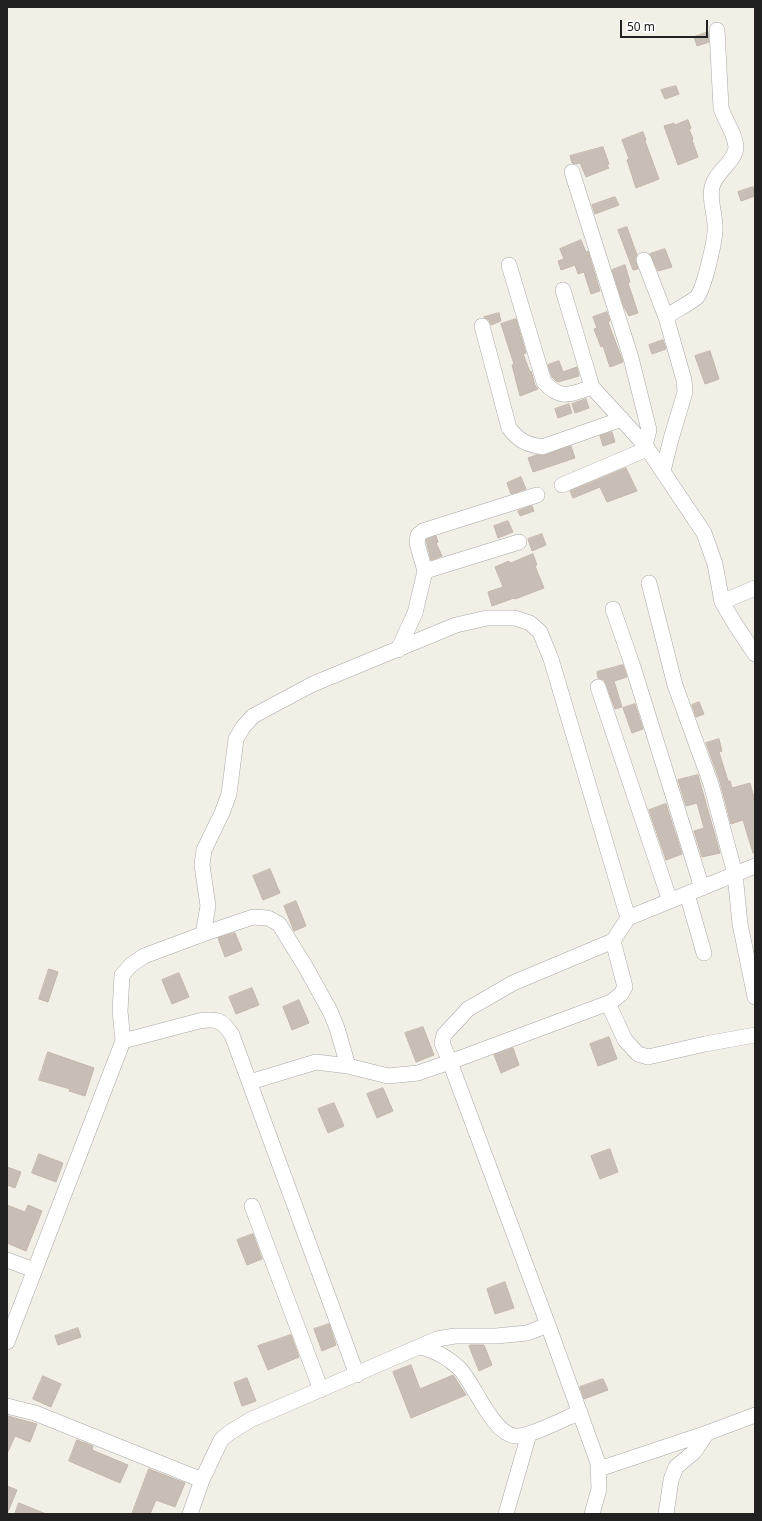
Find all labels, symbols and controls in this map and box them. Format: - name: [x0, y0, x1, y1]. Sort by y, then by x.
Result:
- scale bar: [622, 12, 710, 38]
- text: 50 m: [627, 18, 655, 35]

